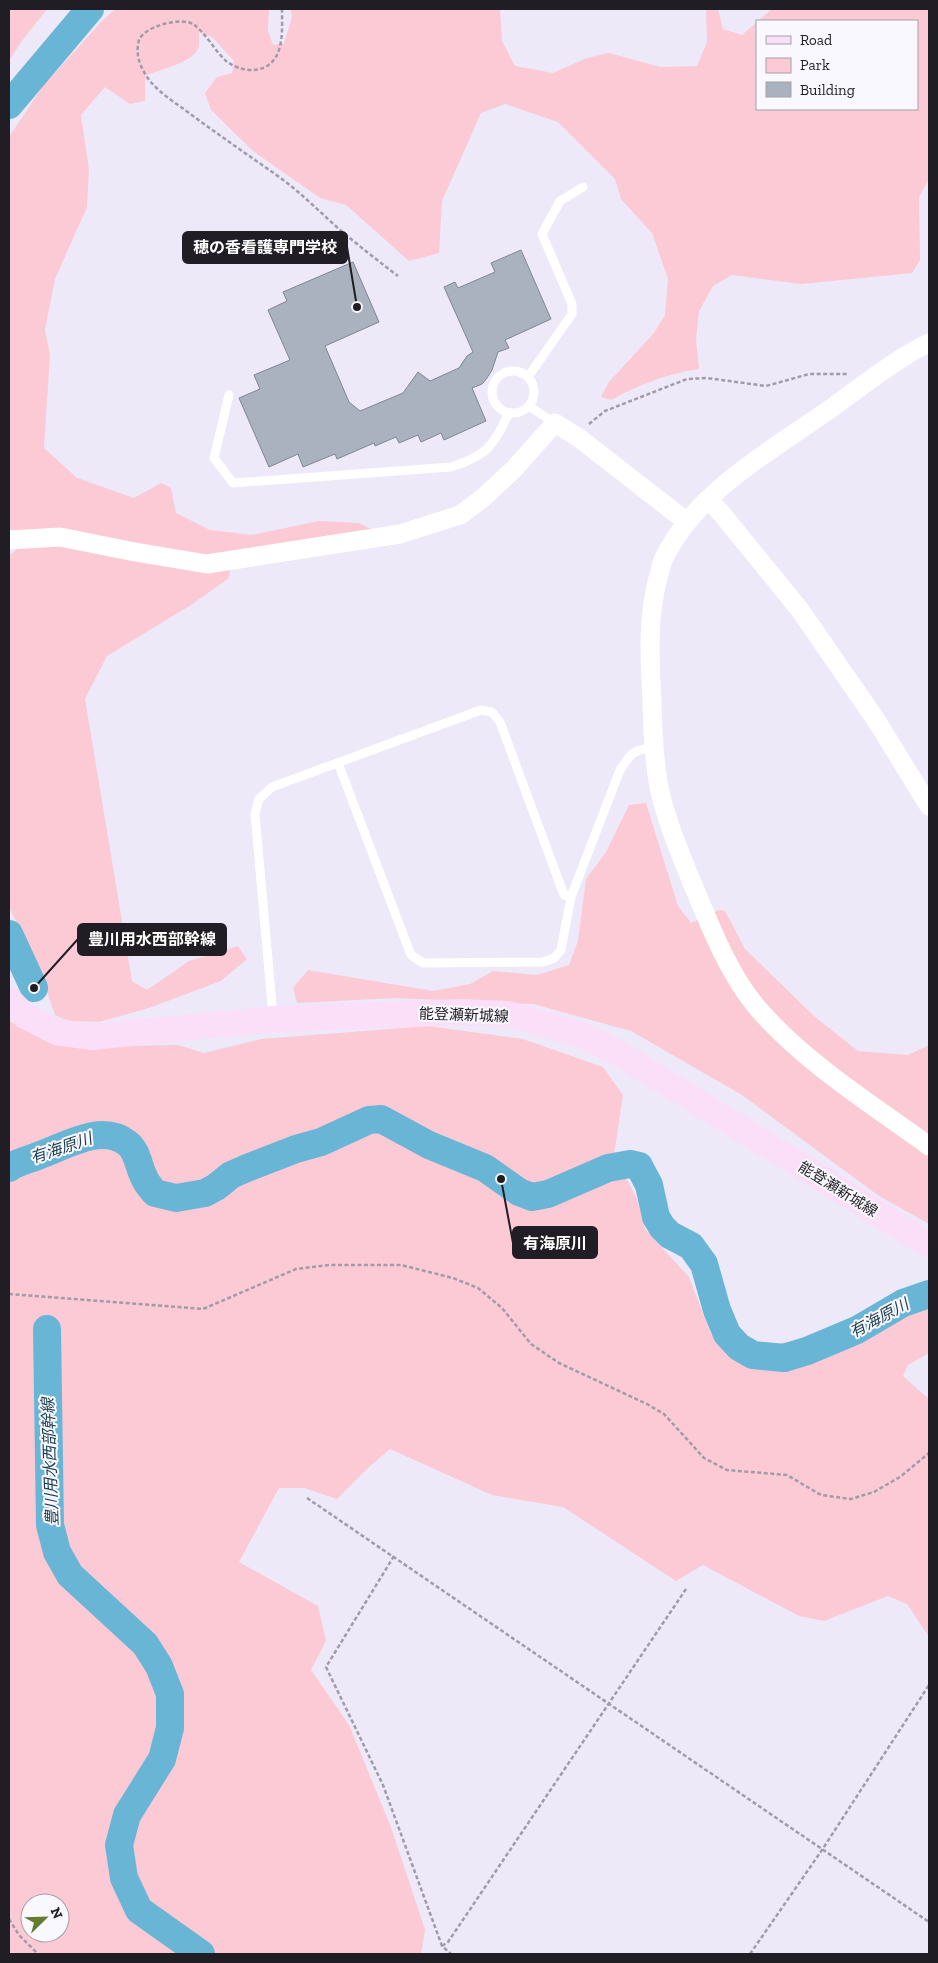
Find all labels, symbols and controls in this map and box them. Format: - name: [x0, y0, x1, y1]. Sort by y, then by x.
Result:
- legend: [756, 20, 918, 110]
- text: Road: [800, 31, 833, 49]
- text: Park: [800, 56, 830, 74]
- text: Building: [800, 81, 855, 99]
- callout: 穂の香看護専門学校: [183, 232, 347, 263]
- text: 穂の香看護専門学校: [193, 238, 337, 257]
- callout: 豊川用水西部幹線: [78, 924, 226, 955]
- text: 豊川用水西部幹線: [88, 930, 216, 949]
- street label: 能登瀬新城線: [419, 1004, 509, 1026]
- water label: 有海原川: [28, 1128, 96, 1167]
- street label: 能登瀬新城線: [795, 1158, 881, 1220]
- callout: 有海原川: [513, 1227, 597, 1258]
- text: 有海原川: [523, 1234, 587, 1253]
- water label: 有海原川: [846, 1294, 913, 1341]
- water label: 豊川用水西部幹線: [38, 1396, 62, 1526]
- north arrow: [20, 1893, 70, 1943]
- text: N: [47, 1905, 67, 1922]

